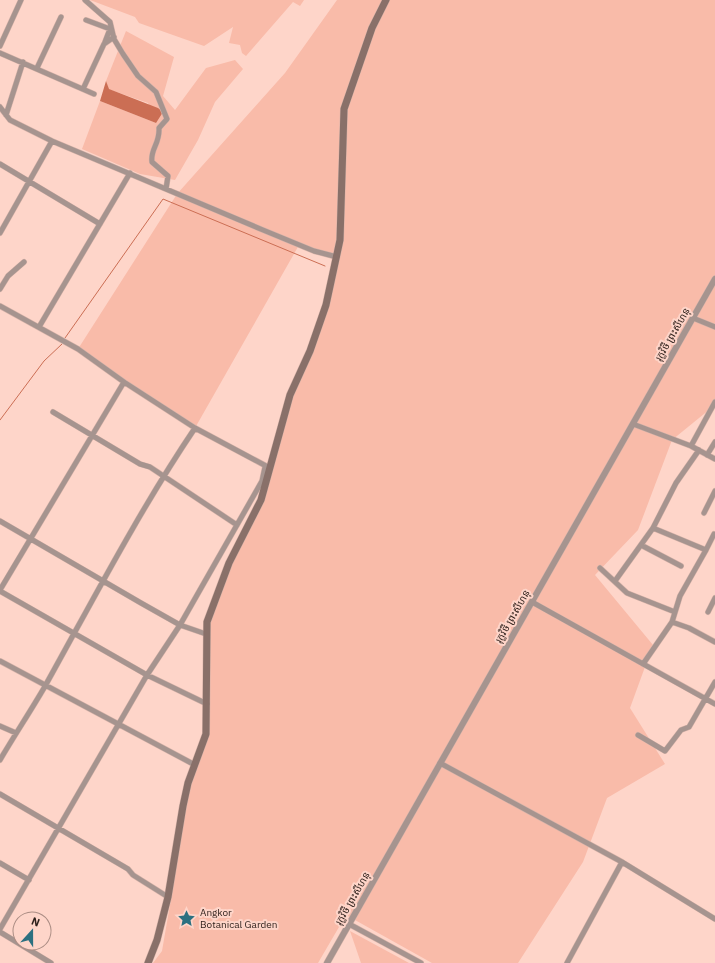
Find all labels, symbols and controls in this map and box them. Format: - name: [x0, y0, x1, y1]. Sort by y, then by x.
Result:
- street label: រុក្ខវិថី ព្រះសីហនុ: [652, 305, 693, 363]
- street label: រុក្ខវិថី ព្រះសីហនុ: [492, 587, 533, 645]
- street label: រុក្ខវិថី ព្រះសីហនុ: [332, 869, 373, 927]
- place label: Angkor Botanical Garden: [200, 906, 277, 931]
- place icon: Angkor Botanical Garden: [177, 908, 197, 928]
- north arrow: [12, 911, 52, 951]
- text: N: [29, 914, 42, 930]

